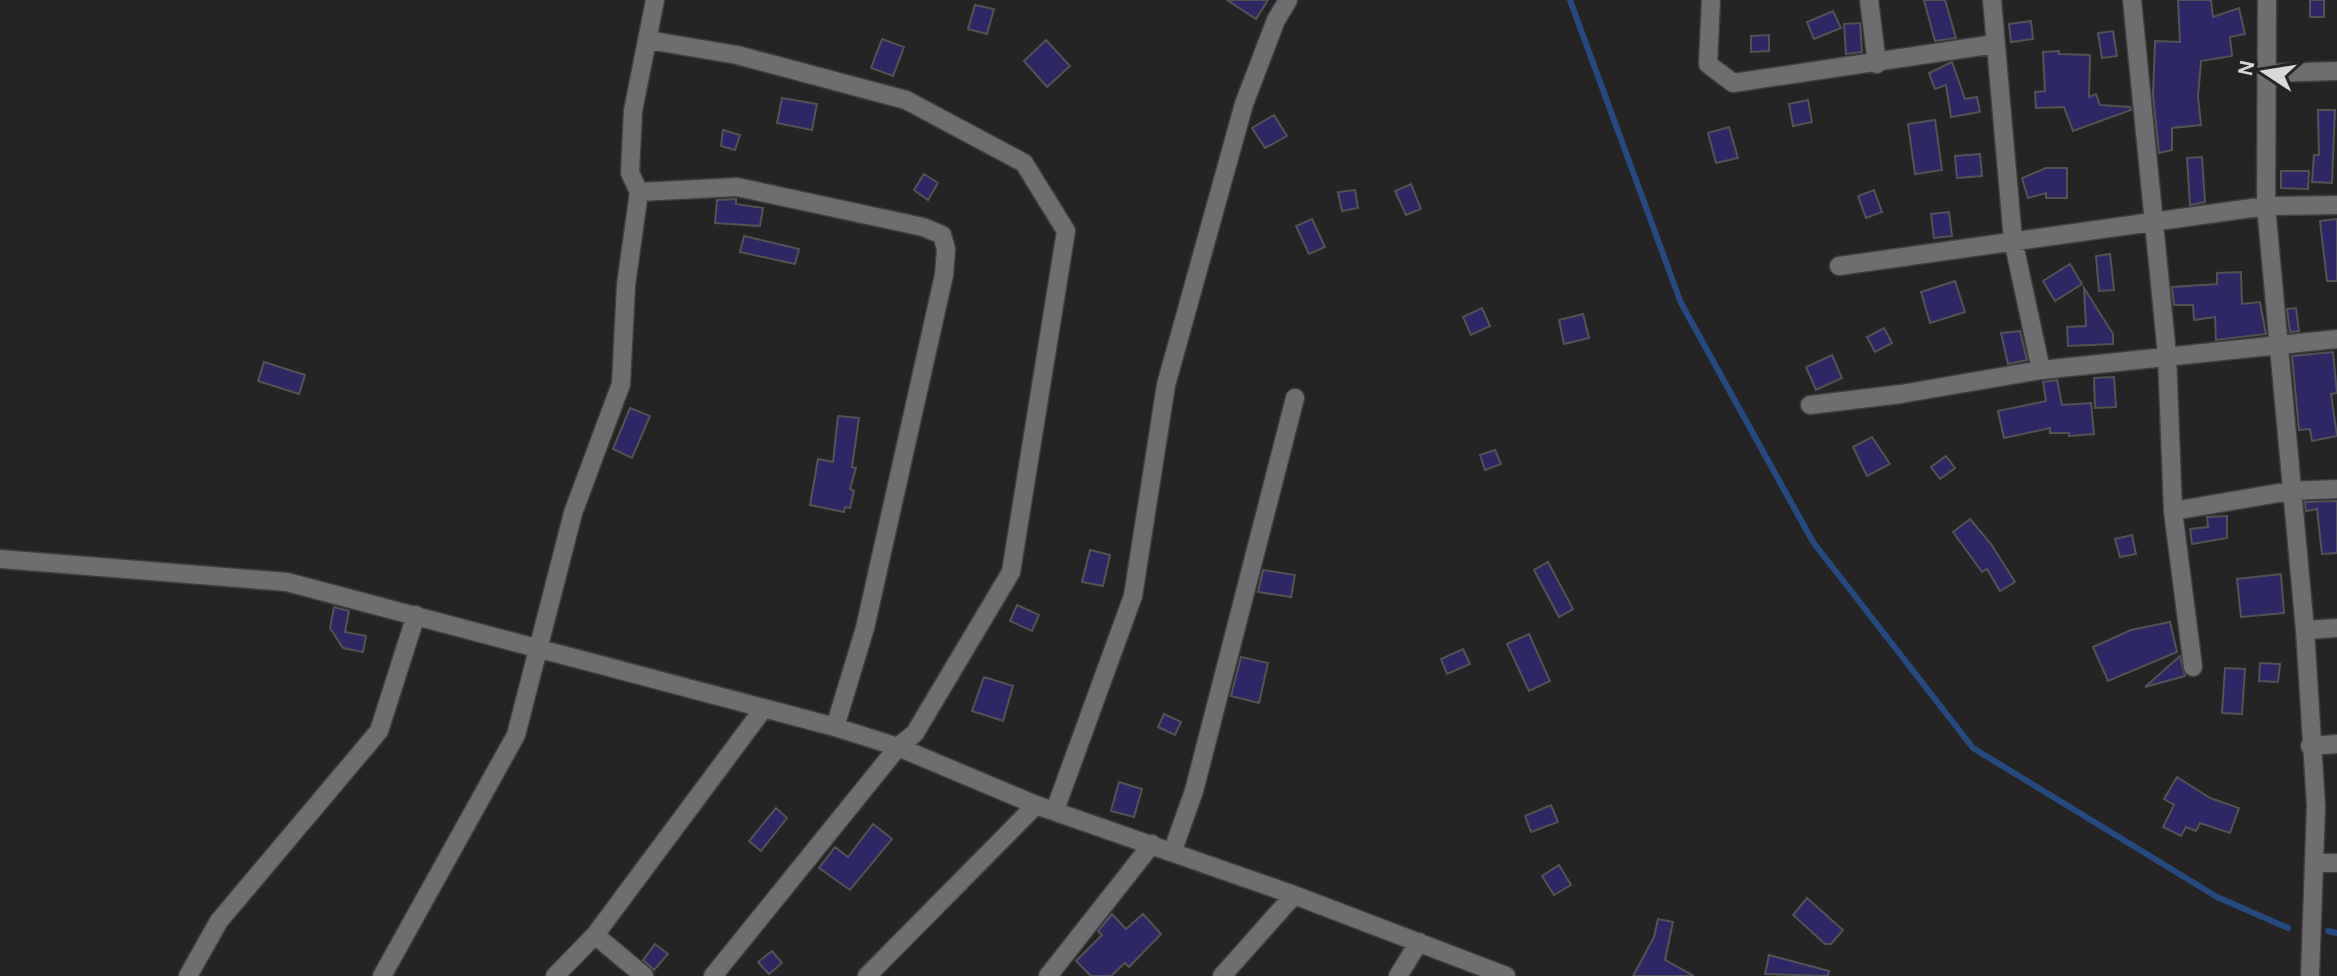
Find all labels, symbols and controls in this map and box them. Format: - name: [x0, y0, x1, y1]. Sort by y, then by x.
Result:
- north arrow: [2225, 32, 2305, 112]
- text: N: [2232, 58, 2261, 78]

